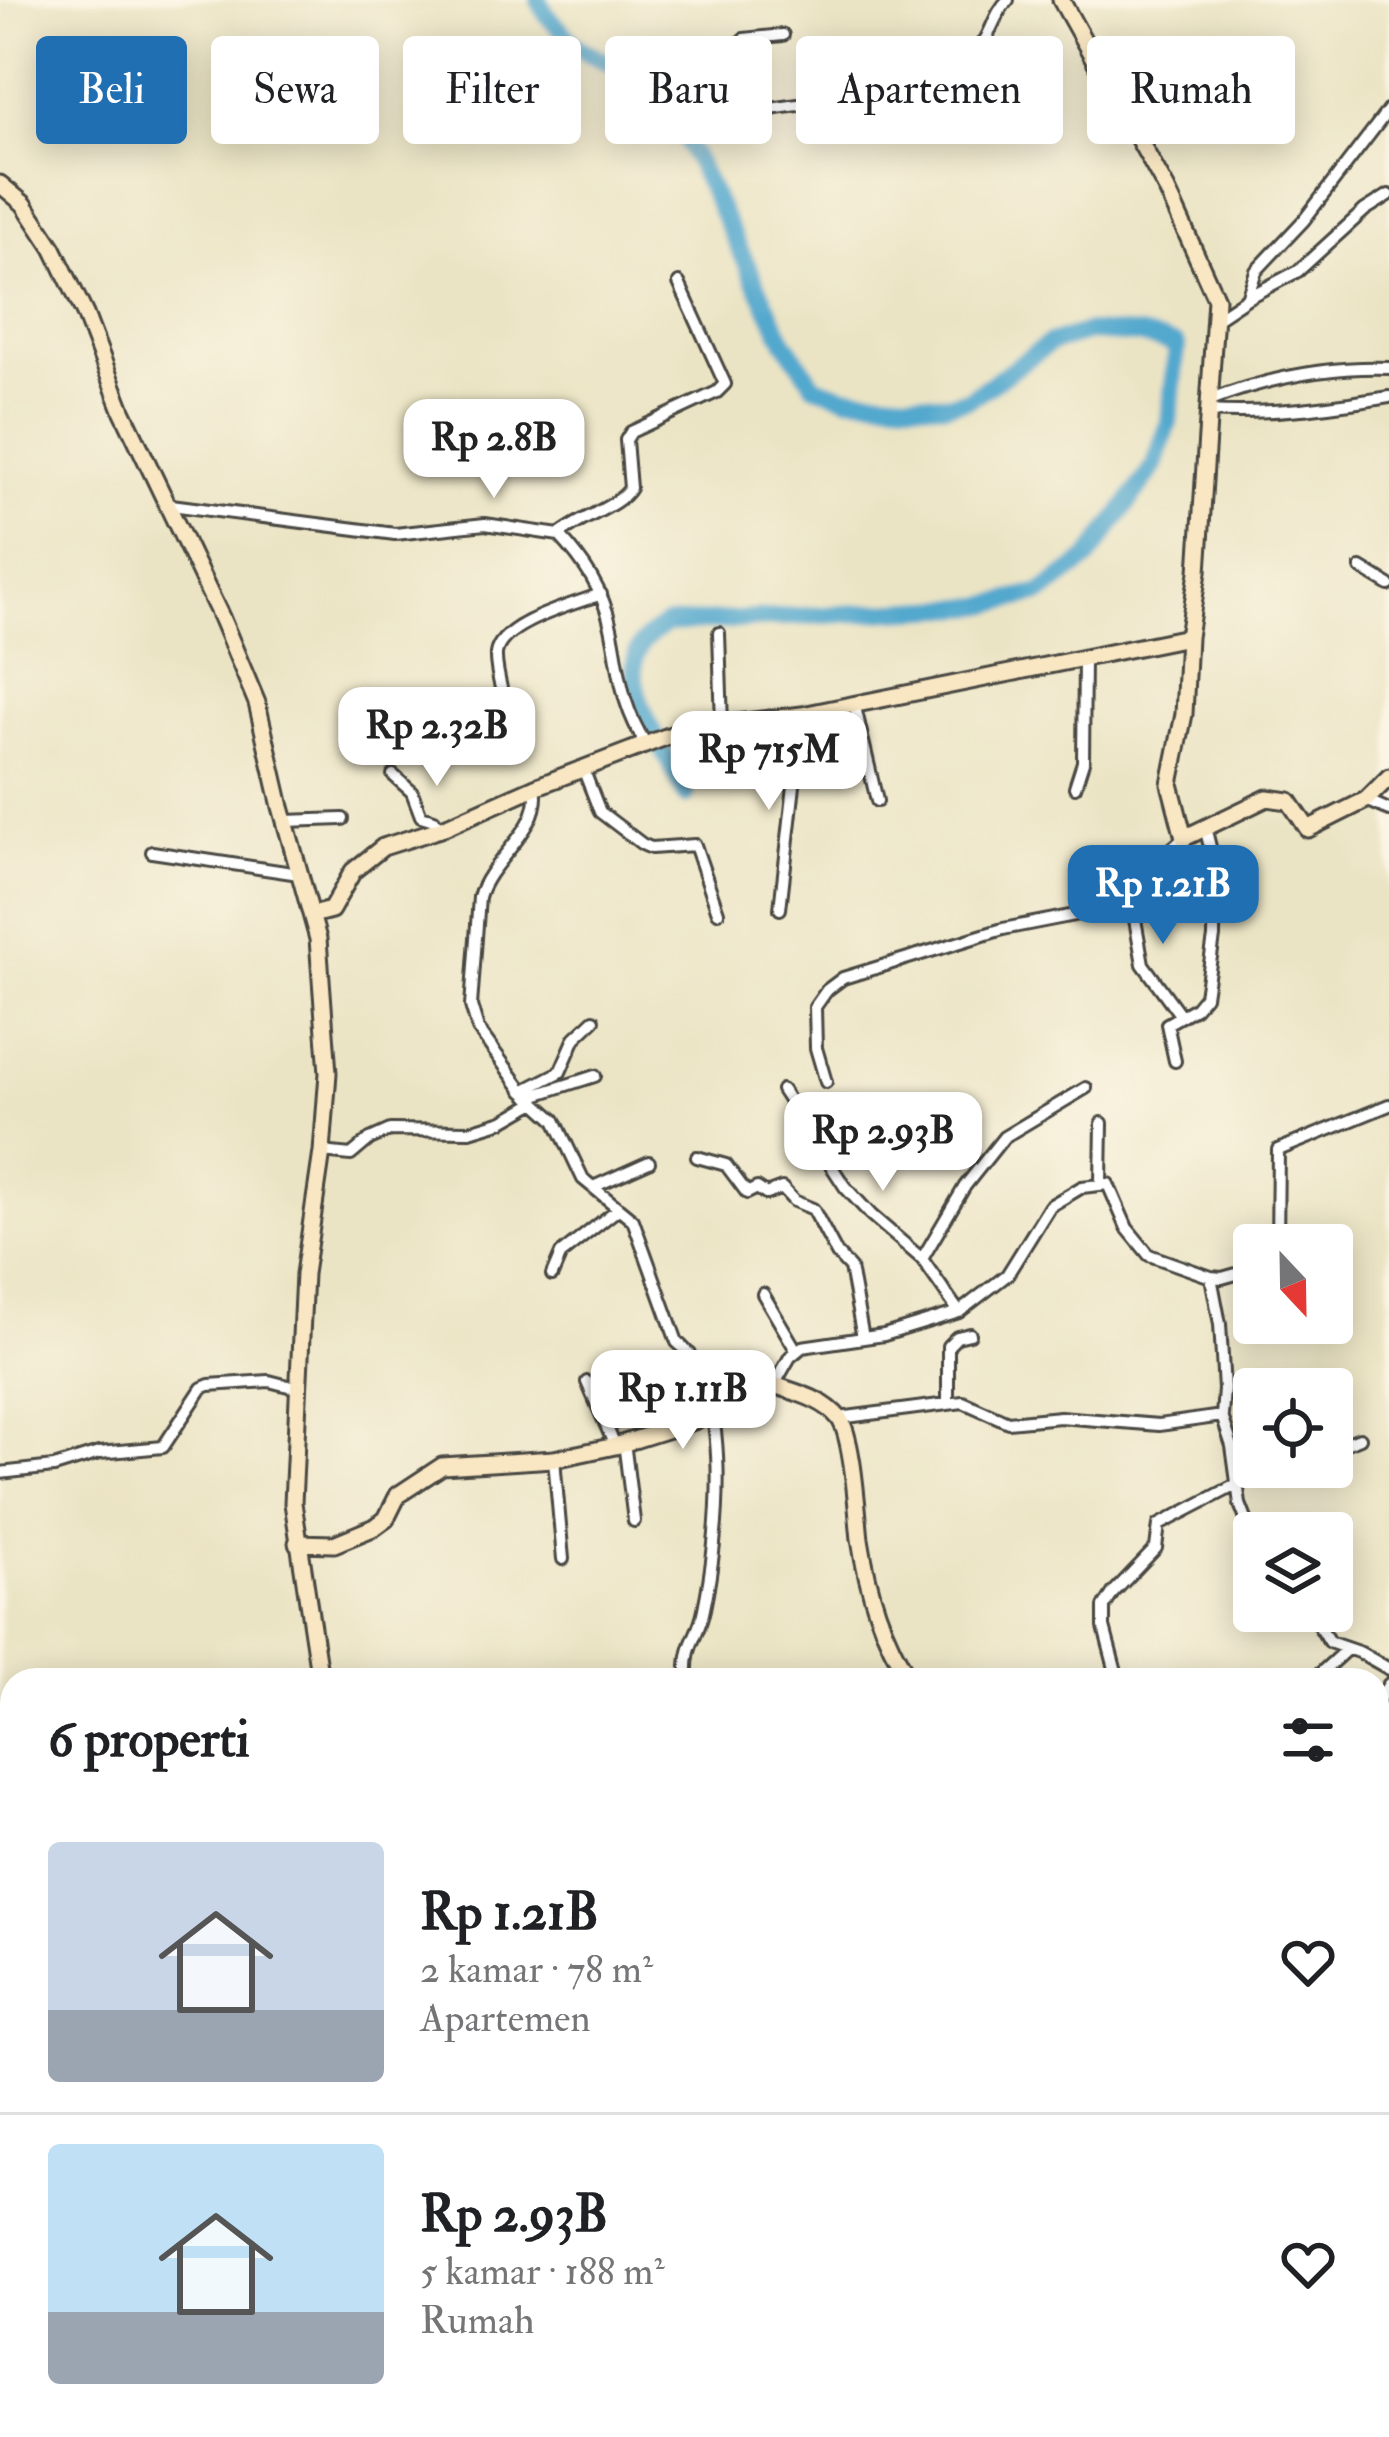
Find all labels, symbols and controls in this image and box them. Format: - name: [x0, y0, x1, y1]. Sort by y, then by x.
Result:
- chip: Beli: [36, 36, 187, 144]
- chip: Sewa: [211, 36, 379, 144]
- chip: Filter: [403, 36, 581, 144]
- chip: Baru: [605, 36, 772, 144]
- chip: Apartemen: [796, 36, 1063, 144]
- chip: Rumah: [1087, 36, 1295, 144]
- pin: Rp 2.8B: [383, 399, 605, 501]
- text: Rp 2.8B: [430, 413, 558, 462]
- pin: Rp 2.32B: [313, 687, 561, 789]
- text: Rp 2.32B: [365, 701, 509, 750]
- pin: Rp 715M: [658, 711, 880, 813]
- text: Rp 715M: [698, 725, 840, 774]
- pin: Rp 1.21B: [1039, 845, 1287, 947]
- text: Rp 1.21B: [1095, 859, 1231, 908]
- pin: Rp 2.93B: [759, 1092, 1007, 1194]
- text: Rp 2.93B: [811, 1106, 955, 1155]
- north arrow: [1233, 1224, 1353, 1344]
- map controls: [1233, 1224, 1353, 1632]
- pin: Rp 1.11B: [559, 1350, 807, 1452]
- text: Rp 1.11B: [618, 1364, 748, 1413]
- button: locate: [1233, 1368, 1353, 1488]
- button: layers: [1233, 1512, 1353, 1632]
- icon: filters: [1275, 1707, 1341, 1773]
- text: 6 properti: [48, 1708, 250, 1772]
- text: Rp 1.21B: [420, 1881, 599, 1945]
- icon: home: [144, 1890, 288, 2034]
- icon: heart: [1275, 1929, 1341, 1995]
- text: 2 kamar · 78 m²: [420, 1945, 653, 1994]
- text: Apartemen: [420, 1994, 591, 2043]
- text: Rp 2.93B: [420, 2183, 608, 2247]
- icon: home: [144, 2192, 288, 2336]
- icon: heart: [1275, 2231, 1341, 2297]
- text: 5 kamar · 188 m²: [420, 2247, 665, 2296]
- text: Rumah: [420, 2296, 534, 2345]

